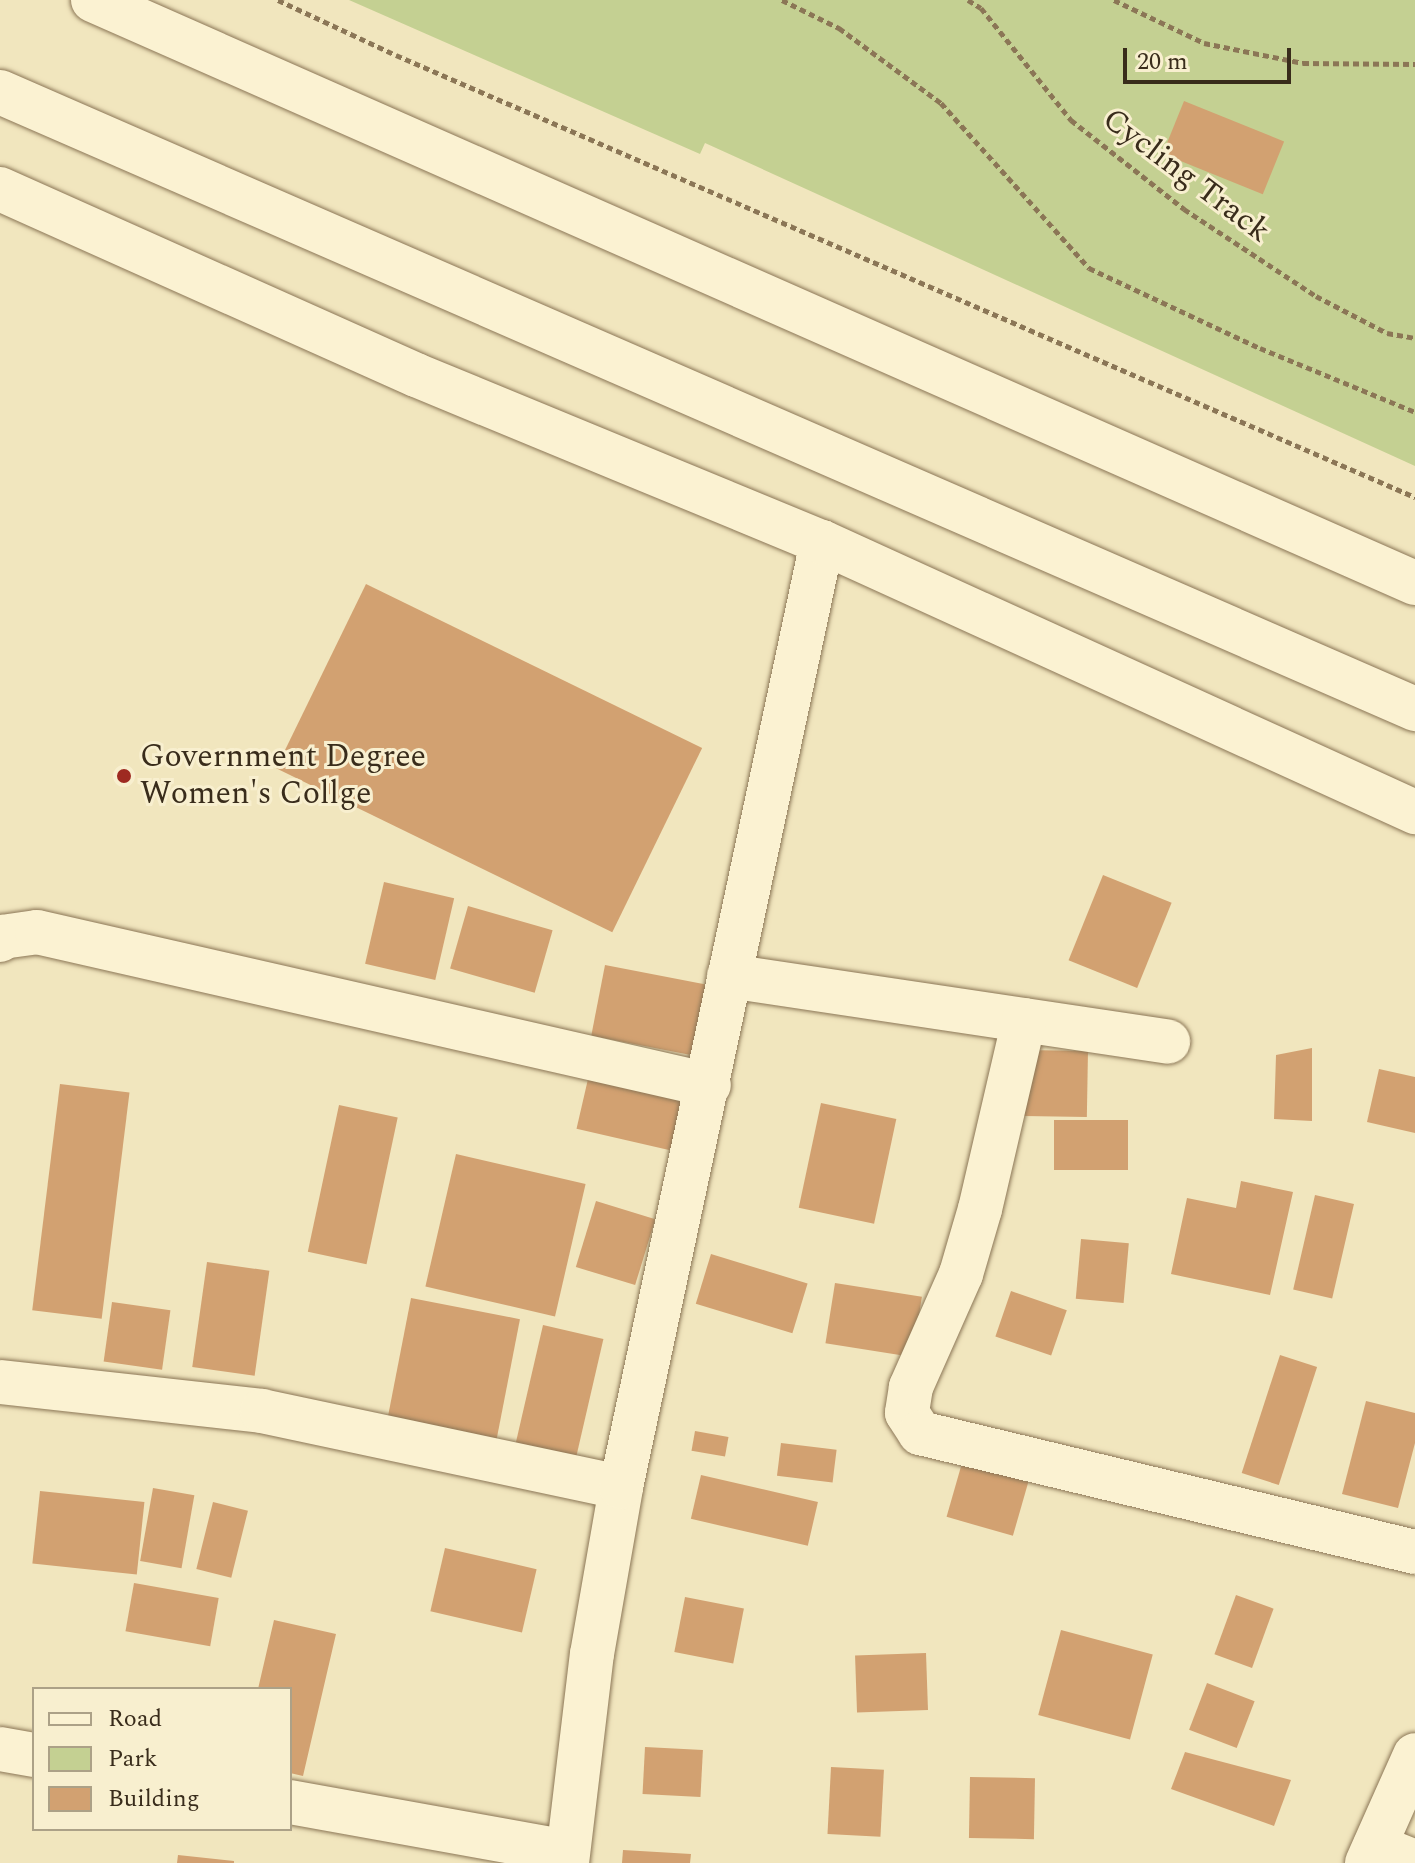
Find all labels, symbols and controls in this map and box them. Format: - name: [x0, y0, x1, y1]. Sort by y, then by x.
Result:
- scale bar: [1127, 32, 1295, 82]
- text: 20 m: [1137, 44, 1188, 80]
- street label: Cycling Track: [1095, 101, 1277, 251]
- place label: Government Degree Women's Collge: [140, 739, 426, 814]
- marker: Government Degree Women's Collge: [115, 767, 133, 785]
- legend: [32, 1687, 292, 1831]
- text: Road: [108, 1701, 162, 1737]
- text: Park: [108, 1741, 158, 1777]
- text: Building: [108, 1781, 200, 1817]

